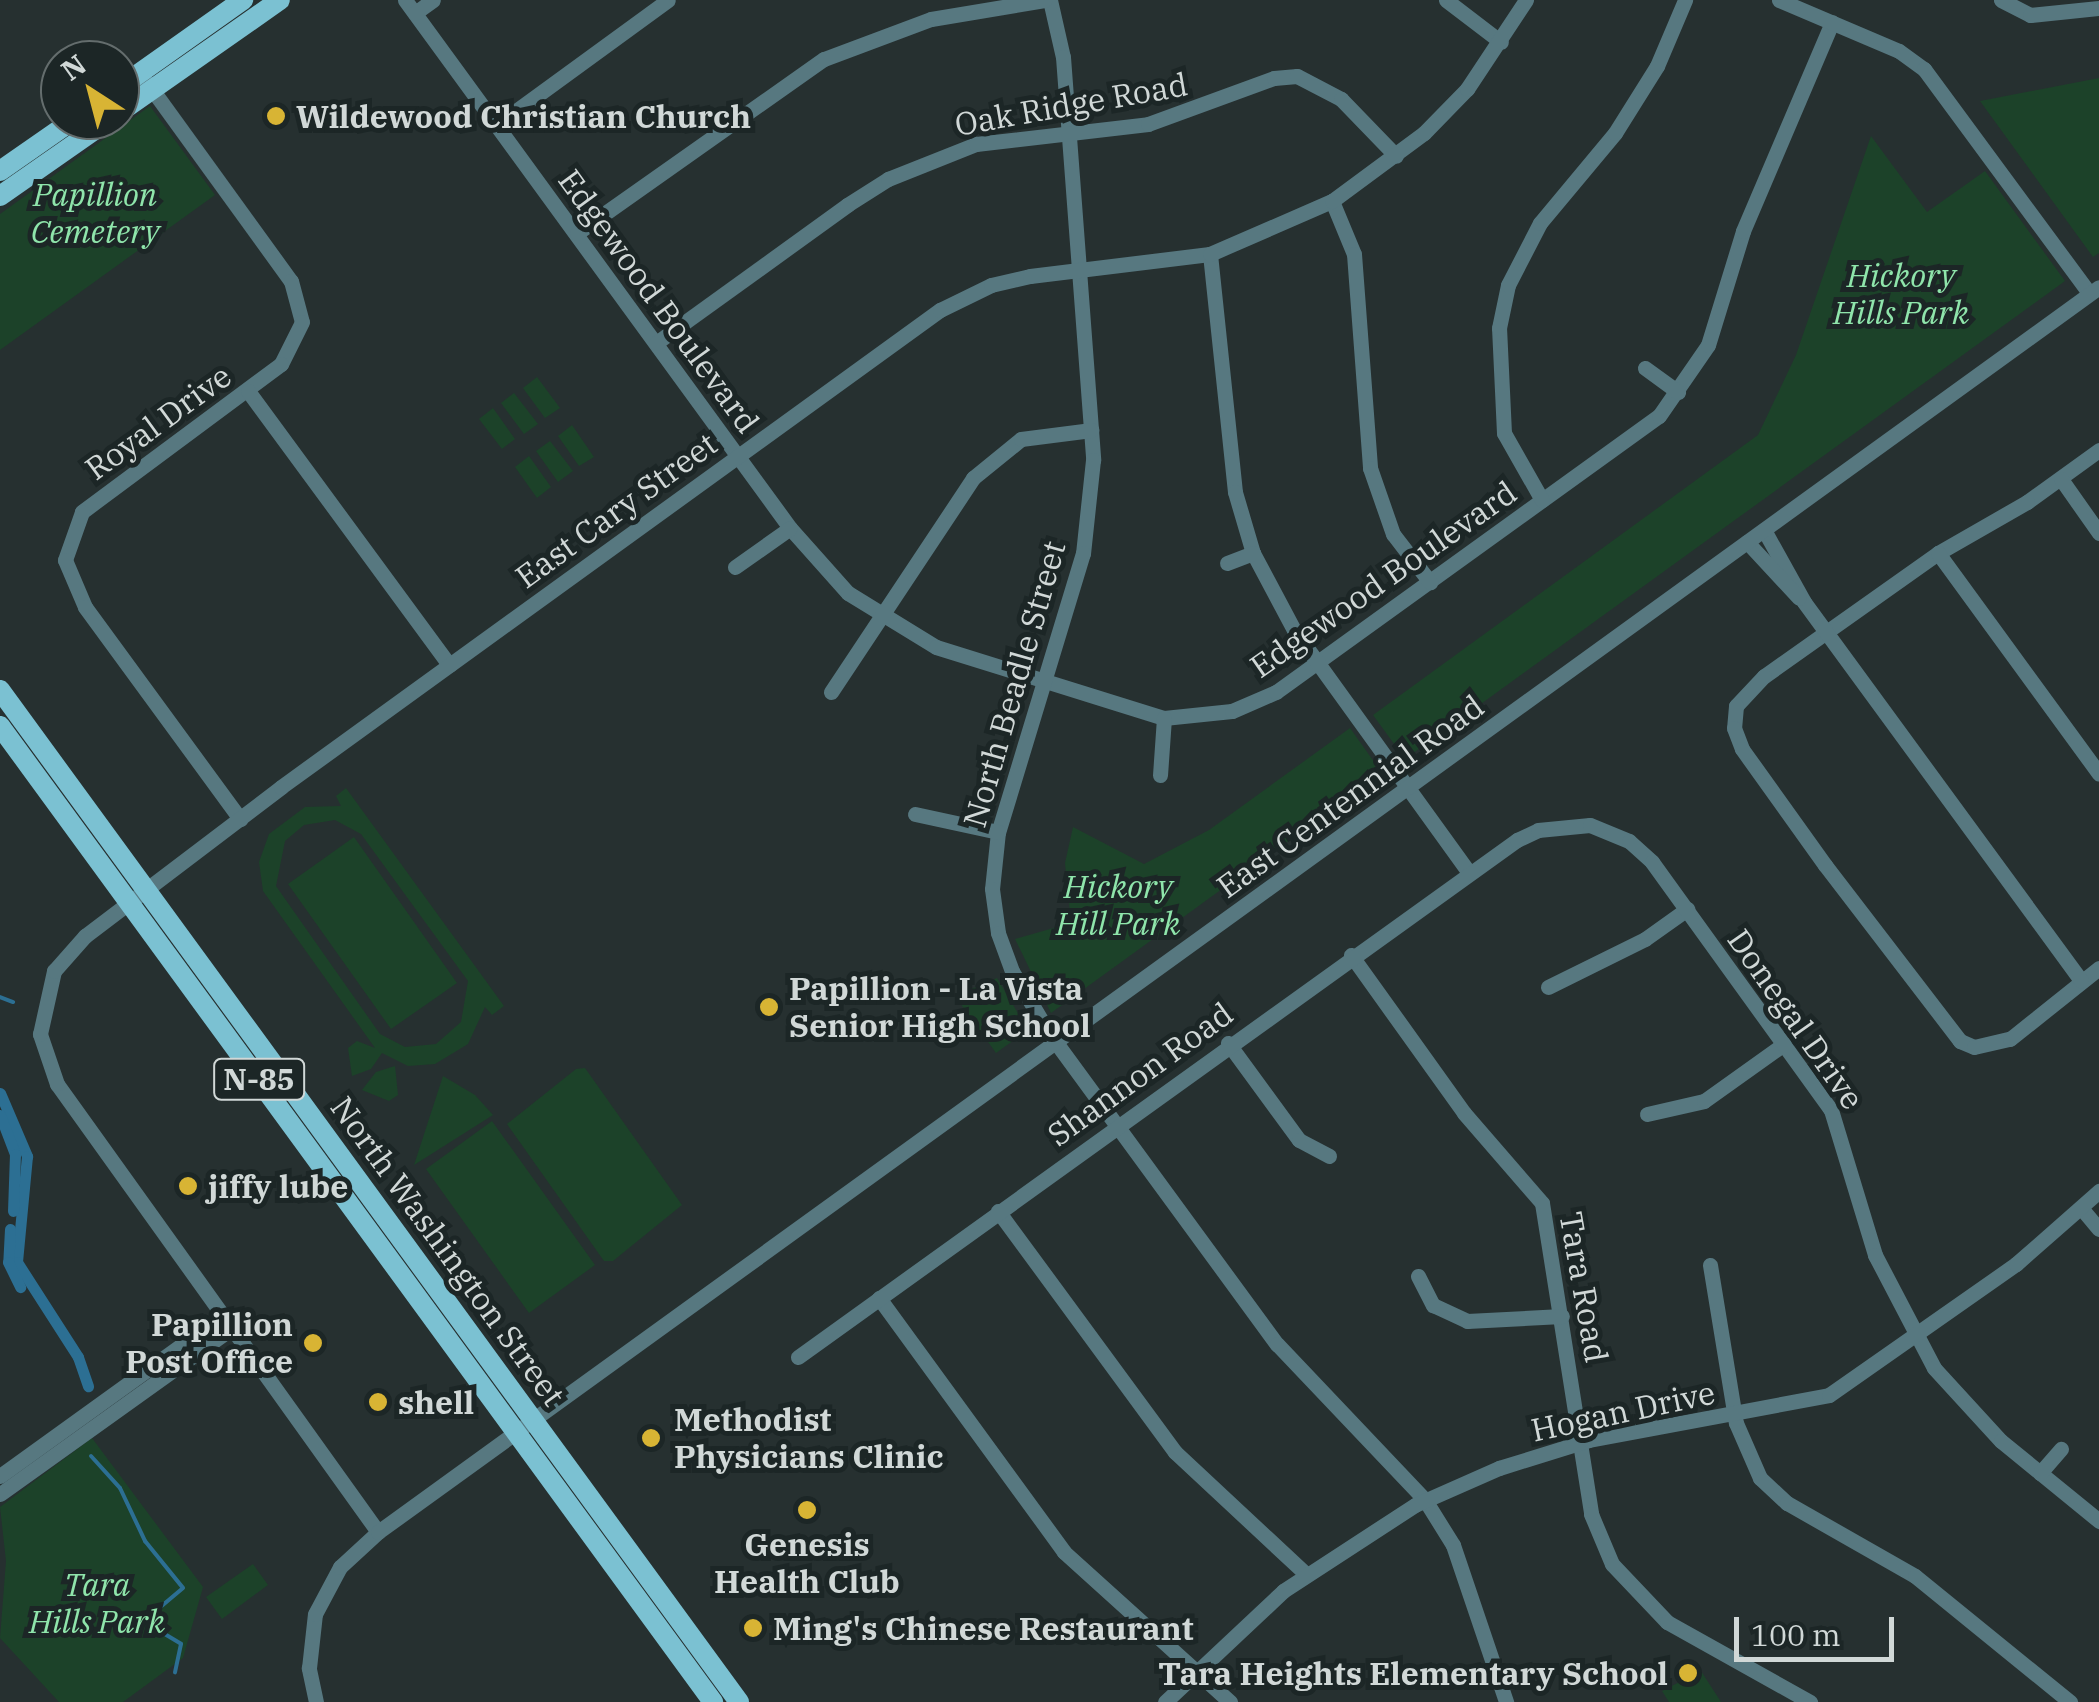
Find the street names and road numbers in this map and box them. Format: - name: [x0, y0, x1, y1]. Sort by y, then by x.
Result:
- street label: Oak Ridge Road: [952, 65, 1190, 143]
- street label: Edgewood Boulevard: [551, 162, 767, 440]
- street label: Royal Drive: [78, 356, 238, 488]
- street label: East Cary Street: [508, 424, 724, 596]
- street label: Edgewood Boulevard: [1243, 473, 1523, 685]
- street label: North Beadle Street: [955, 537, 1073, 831]
- street label: East Centennial Road: [1209, 686, 1491, 906]
- street label: Donegal Drive: [1720, 922, 1872, 1116]
- street label: Shannon Road: [1040, 994, 1240, 1154]
- road number: N-85: [212, 1054, 306, 1104]
- street label: North Washington Street: [323, 1089, 573, 1413]
- street label: Tara Road: [1552, 1209, 1616, 1365]
- street label: Hogan Drive: [1528, 1373, 1718, 1449]

